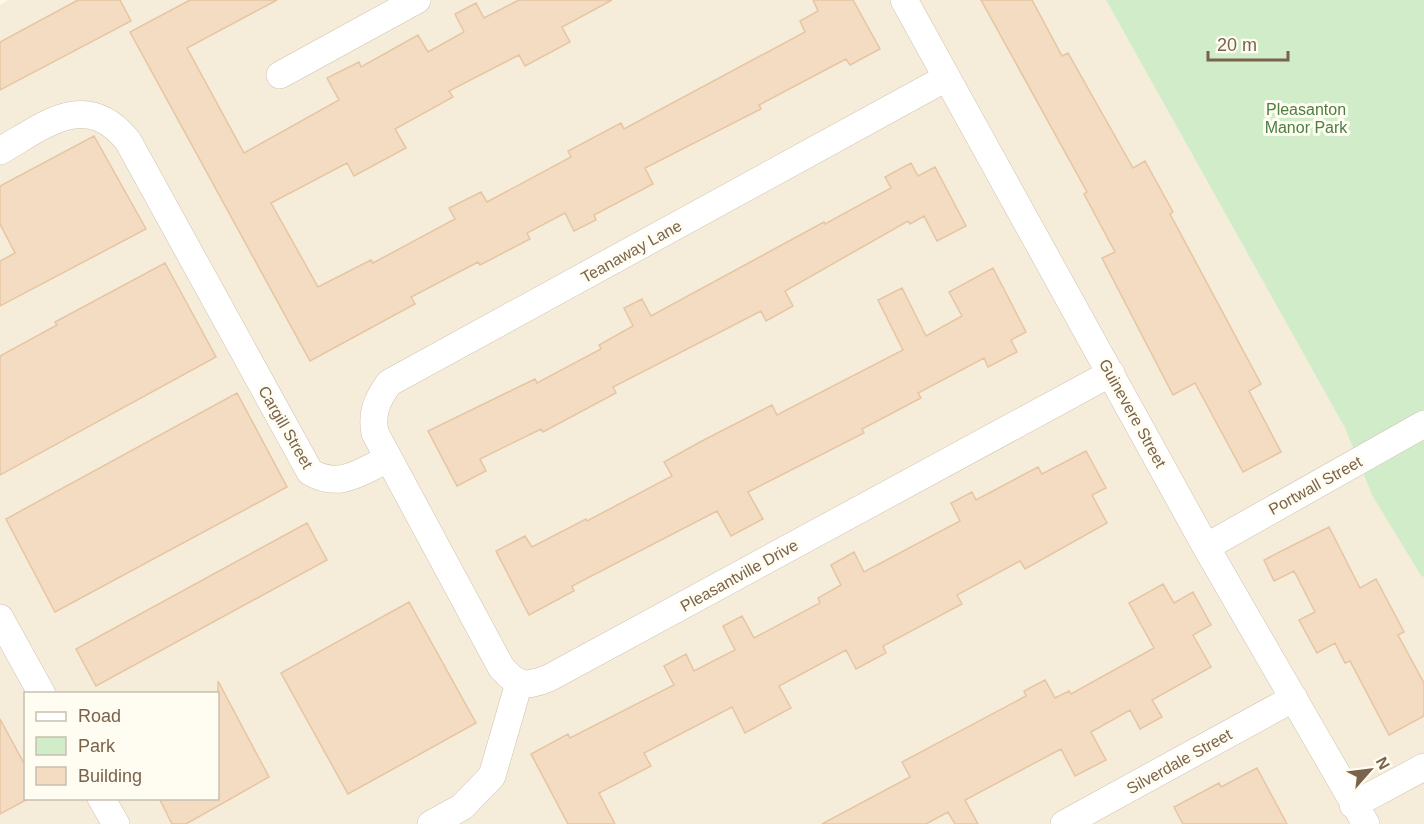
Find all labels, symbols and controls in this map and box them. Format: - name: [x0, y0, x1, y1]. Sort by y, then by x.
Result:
- scale bar: [1208, 24, 1288, 62]
- text: 20 m: [1217, 35, 1257, 55]
- park label: Pleasanton Manor Park: [1265, 101, 1348, 136]
- street label: Teanaway Lane: [578, 217, 684, 286]
- street label: Guinevere Street: [1096, 356, 1170, 471]
- street label: Cargill Street: [255, 383, 316, 472]
- street label: Portwall Street: [1266, 453, 1365, 518]
- street label: Pleasantville Drive: [678, 536, 801, 615]
- legend: [24, 692, 219, 800]
- text: Road: [78, 706, 121, 726]
- street label: Silverdale Street: [1124, 725, 1235, 797]
- text: Park: [78, 736, 116, 756]
- north arrow: [1340, 740, 1400, 800]
- text: N: [1373, 754, 1393, 772]
- text: Building: [78, 766, 142, 786]

